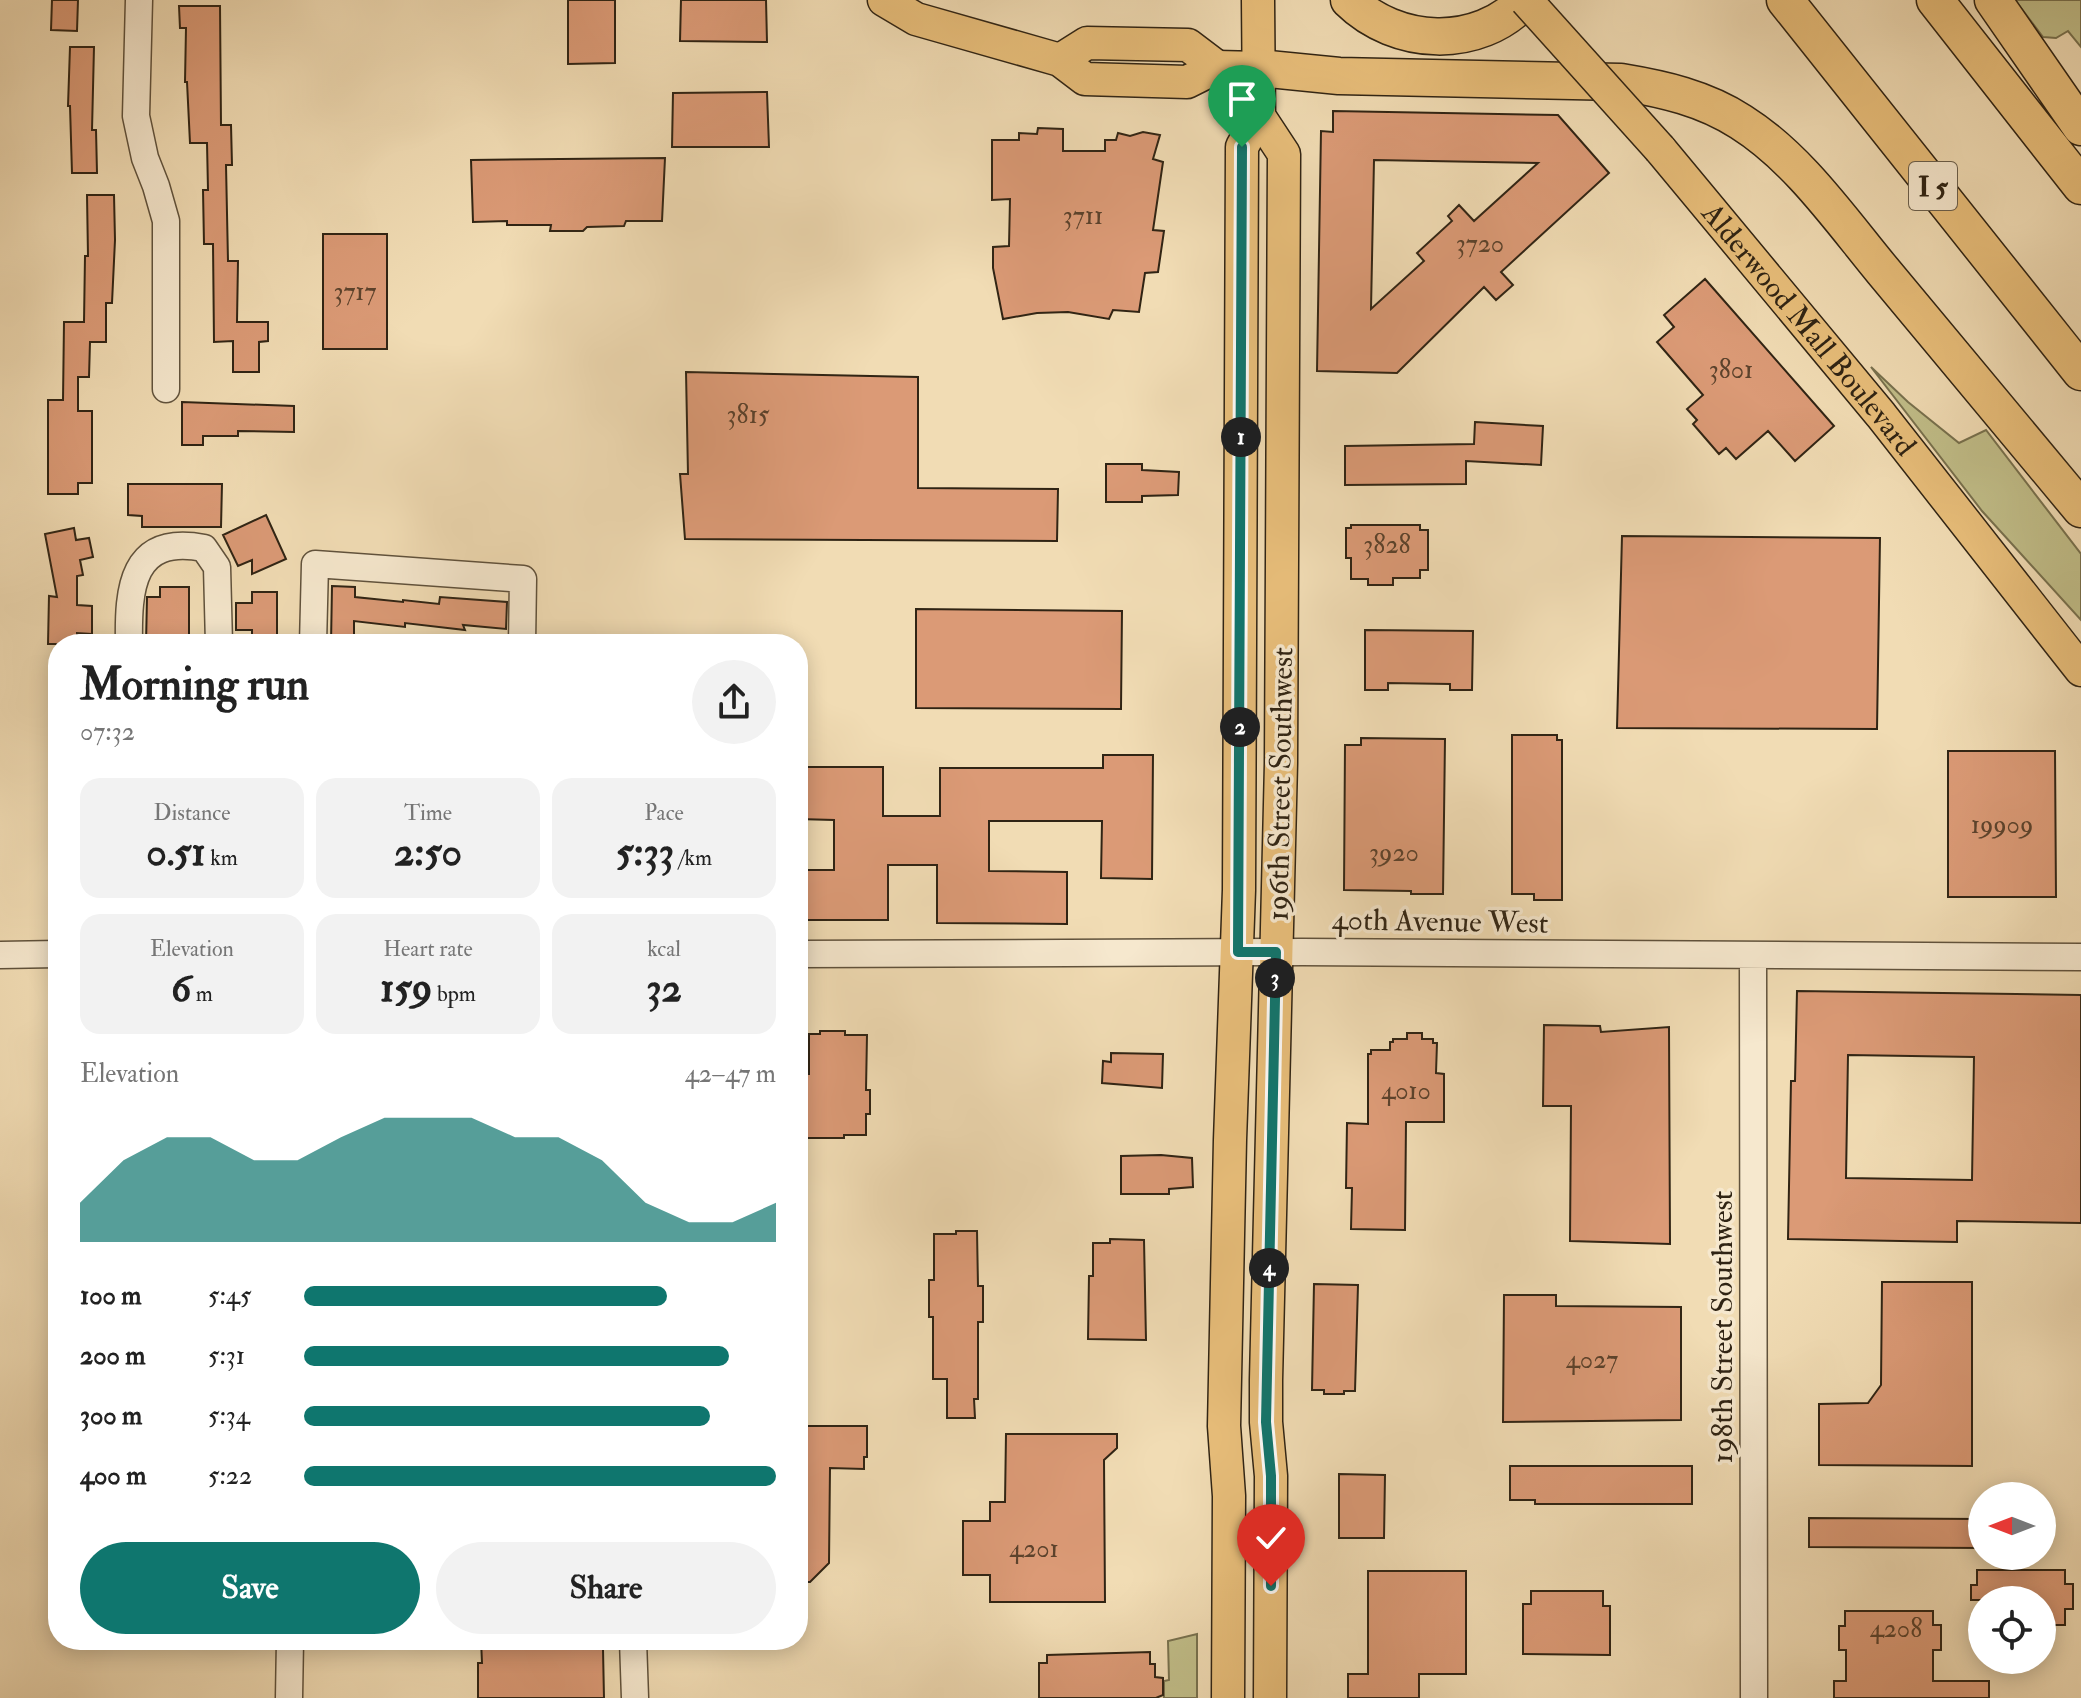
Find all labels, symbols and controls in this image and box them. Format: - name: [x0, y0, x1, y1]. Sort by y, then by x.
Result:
- pin: [1208, 65, 1276, 147]
- icon: arrive: [1220, 77, 1264, 121]
- road number: I 5: [1909, 162, 1957, 210]
- street label: Alderwood Mall Boulevard: [1693, 195, 1924, 464]
- house number: 3711: [1063, 200, 1103, 232]
- house number: 3720: [1456, 228, 1504, 260]
- house number: 3717: [333, 276, 377, 308]
- house number: 3801: [1709, 354, 1753, 386]
- house number: 3815: [727, 399, 770, 431]
- pin: 1: [1221, 417, 1261, 457]
- text: 1: [1237, 423, 1245, 451]
- house number: 3828: [1363, 529, 1411, 561]
- street label: 196th Street Southwest: [1260, 646, 1301, 921]
- text: Morning run: [80, 658, 309, 713]
- button: share: [692, 660, 776, 744]
- pin: 2: [1220, 707, 1260, 747]
- text: 2: [1234, 713, 1246, 741]
- text: 07:32: [80, 716, 135, 748]
- text: Distance: [154, 799, 230, 827]
- text: Time: [404, 799, 452, 827]
- text: Pace: [644, 799, 684, 827]
- house number: 19909: [1971, 809, 2033, 841]
- text: 0.51: [146, 827, 206, 878]
- text: 2:50: [394, 827, 462, 878]
- text: 5:33: [616, 827, 674, 878]
- house number: 3920: [1369, 837, 1419, 869]
- text: km: [206, 844, 238, 872]
- text: /km: [674, 844, 712, 872]
- street label: 40th Avenue West: [1331, 901, 1549, 942]
- text: Elevation: [150, 935, 234, 963]
- text: Heart rate: [383, 935, 473, 963]
- text: kcal: [647, 935, 681, 963]
- pin: 3: [1255, 958, 1295, 998]
- text: 6: [171, 963, 191, 1014]
- text: 159: [380, 963, 432, 1014]
- text: 32: [646, 963, 682, 1014]
- text: 3: [1271, 964, 1279, 992]
- text: m: [191, 980, 213, 1008]
- text: bpm: [432, 980, 476, 1008]
- text: Elevation: [80, 1058, 179, 1090]
- text: 42–47 m: [685, 1058, 776, 1090]
- house number: 4010: [1381, 1075, 1431, 1107]
- street label: 198th Street Southwest: [1704, 1190, 1741, 1463]
- pin: 4: [1249, 1248, 1289, 1288]
- text: 4: [1263, 1254, 1275, 1282]
- text: 100 m: [80, 1280, 141, 1312]
- text: 5:45: [208, 1280, 251, 1312]
- text: 200 m: [80, 1340, 145, 1372]
- text: 5:31: [208, 1340, 245, 1372]
- house number: 4027: [1566, 1344, 1618, 1376]
- text: 300 m: [80, 1400, 142, 1432]
- text: 5:34: [208, 1400, 250, 1432]
- text: 400 m: [80, 1460, 146, 1492]
- text: 5:22: [208, 1460, 252, 1492]
- north arrow: [1968, 1482, 2056, 1570]
- map controls: [1968, 1482, 2056, 1674]
- pin: [1237, 1504, 1305, 1586]
- icon: check: [1249, 1516, 1293, 1560]
- house number: 4201: [1009, 1533, 1059, 1565]
- button: Save: [80, 1542, 420, 1634]
- button: Share: [436, 1542, 776, 1634]
- button: locate: [1968, 1586, 2056, 1674]
- house number: 4208: [1870, 1613, 1922, 1645]

